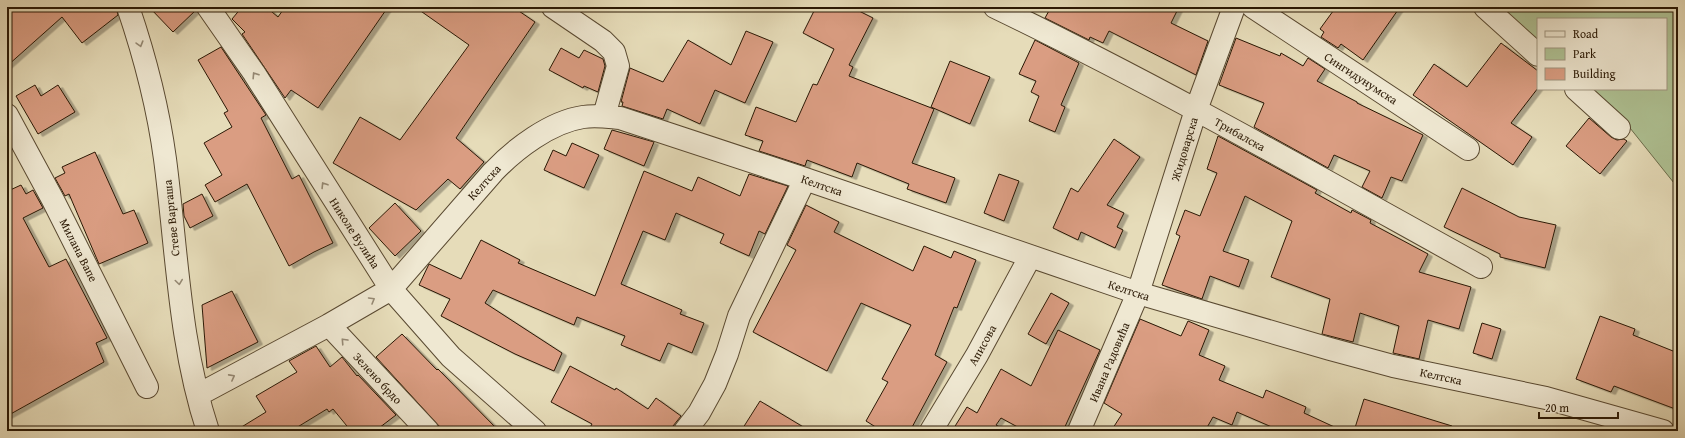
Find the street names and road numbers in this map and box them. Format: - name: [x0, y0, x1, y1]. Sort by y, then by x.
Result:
- street label: Сингидунумска: [1321, 48, 1401, 108]
- street label: Трибалска: [1211, 113, 1269, 155]
- street label: Жидоварска: [1166, 115, 1202, 184]
- street label: Келтска: [463, 160, 505, 204]
- street label: Келтска: [799, 170, 845, 200]
- street label: Стеве Варгаша: [159, 179, 183, 257]
- street label: Николе Вулића: [326, 194, 384, 272]
- street label: Милана Вапе: [56, 215, 102, 285]
- street label: Келтска: [1106, 275, 1152, 305]
- street label: Ивана Радовића: [1085, 319, 1134, 405]
- street label: Аписова: [964, 321, 1000, 368]
- street label: Зелено брдо: [350, 348, 406, 408]
- street label: Келтска: [1418, 363, 1464, 389]

